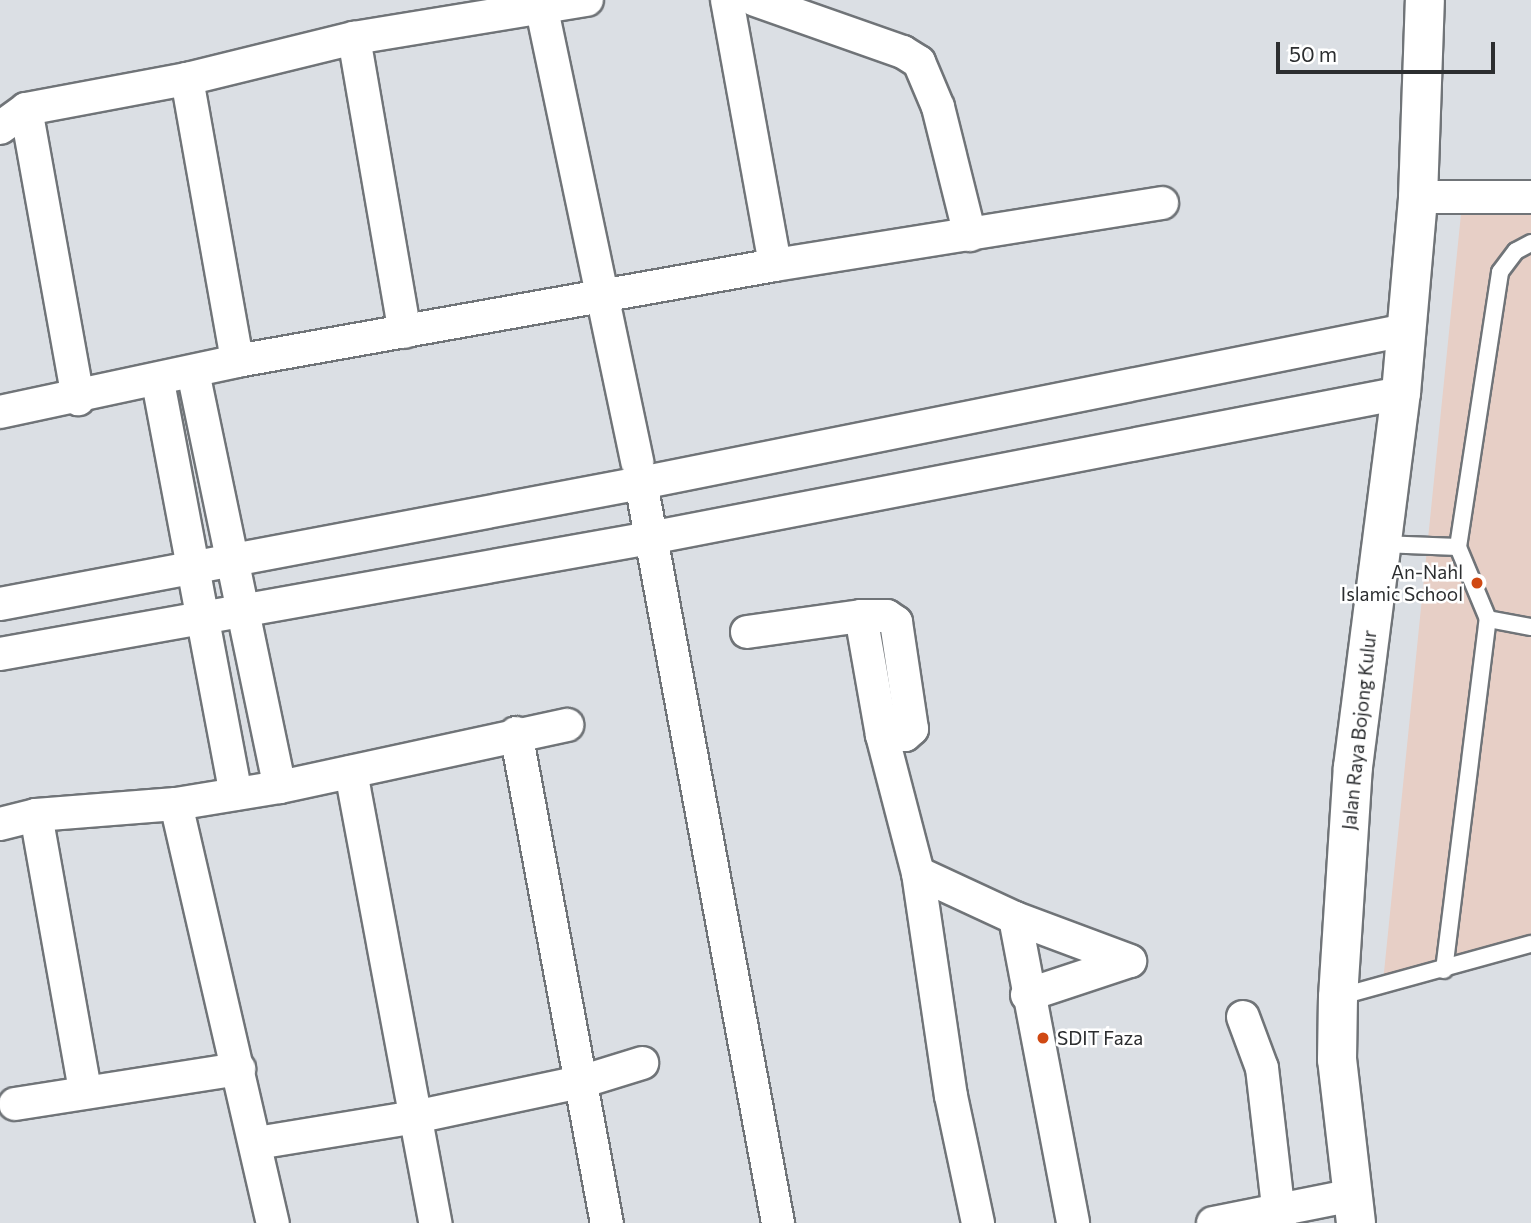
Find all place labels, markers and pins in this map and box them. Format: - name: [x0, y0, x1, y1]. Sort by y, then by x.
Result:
- place label: An-Nahl Islamic School: [1341, 561, 1463, 605]
- marker: An-Nahl Islamic School: [1469, 575, 1485, 591]
- place label: SDIT Faza: [1057, 1027, 1143, 1049]
- marker: SDIT Faza: [1035, 1030, 1051, 1046]

